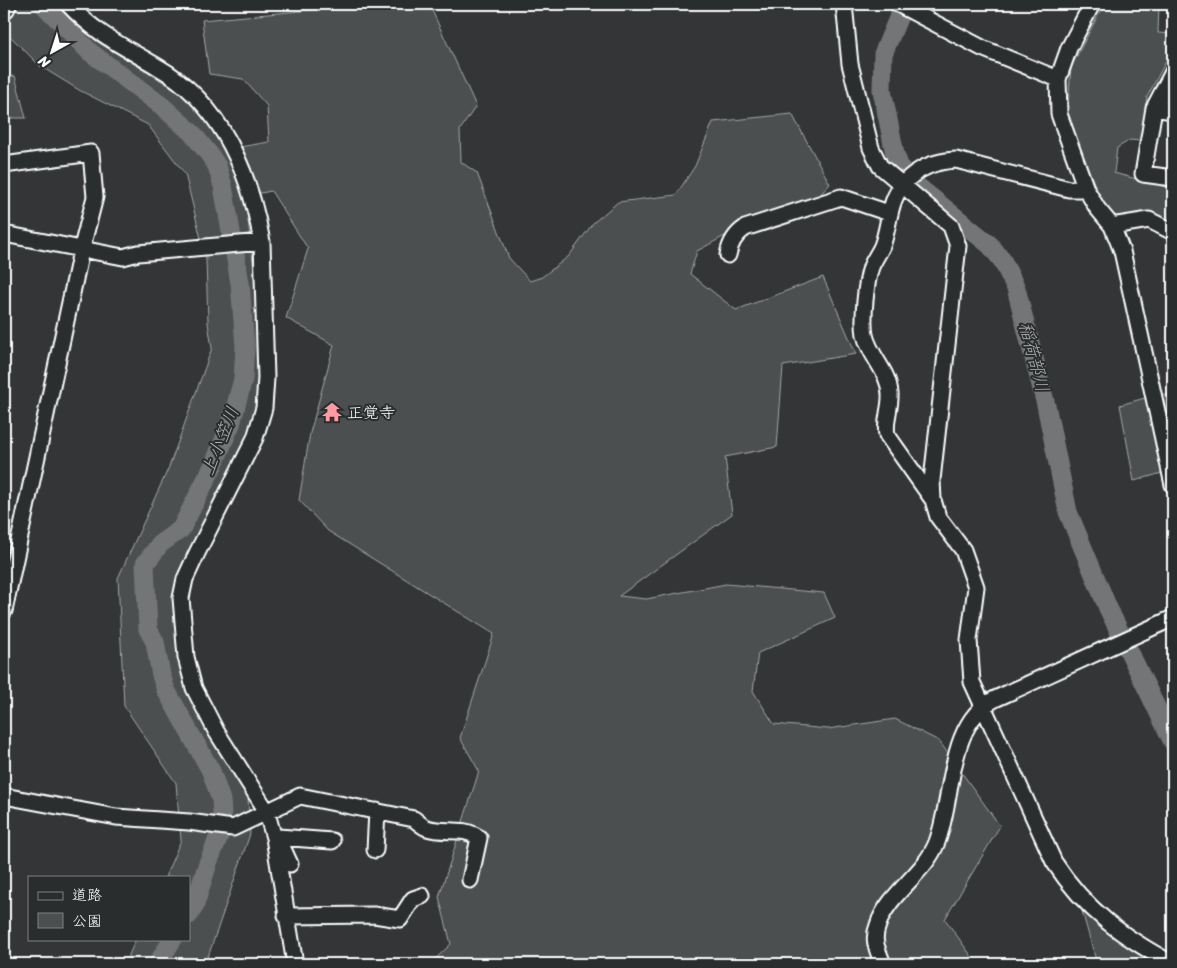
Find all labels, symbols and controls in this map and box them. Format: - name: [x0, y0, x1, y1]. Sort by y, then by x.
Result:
- north arrow: [28, 28, 78, 78]
- text: N: [32, 49, 57, 75]
- water label: 稲荷部川: [1009, 318, 1059, 396]
- place label: 正覚寺: [347, 398, 395, 427]
- temple icon: 正覚寺: [321, 401, 343, 423]
- water label: 上小笠川: [192, 402, 248, 480]
- legend: [28, 876, 190, 940]
- text: 道路: [72, 882, 102, 908]
- text: 公園: [72, 908, 102, 934]

